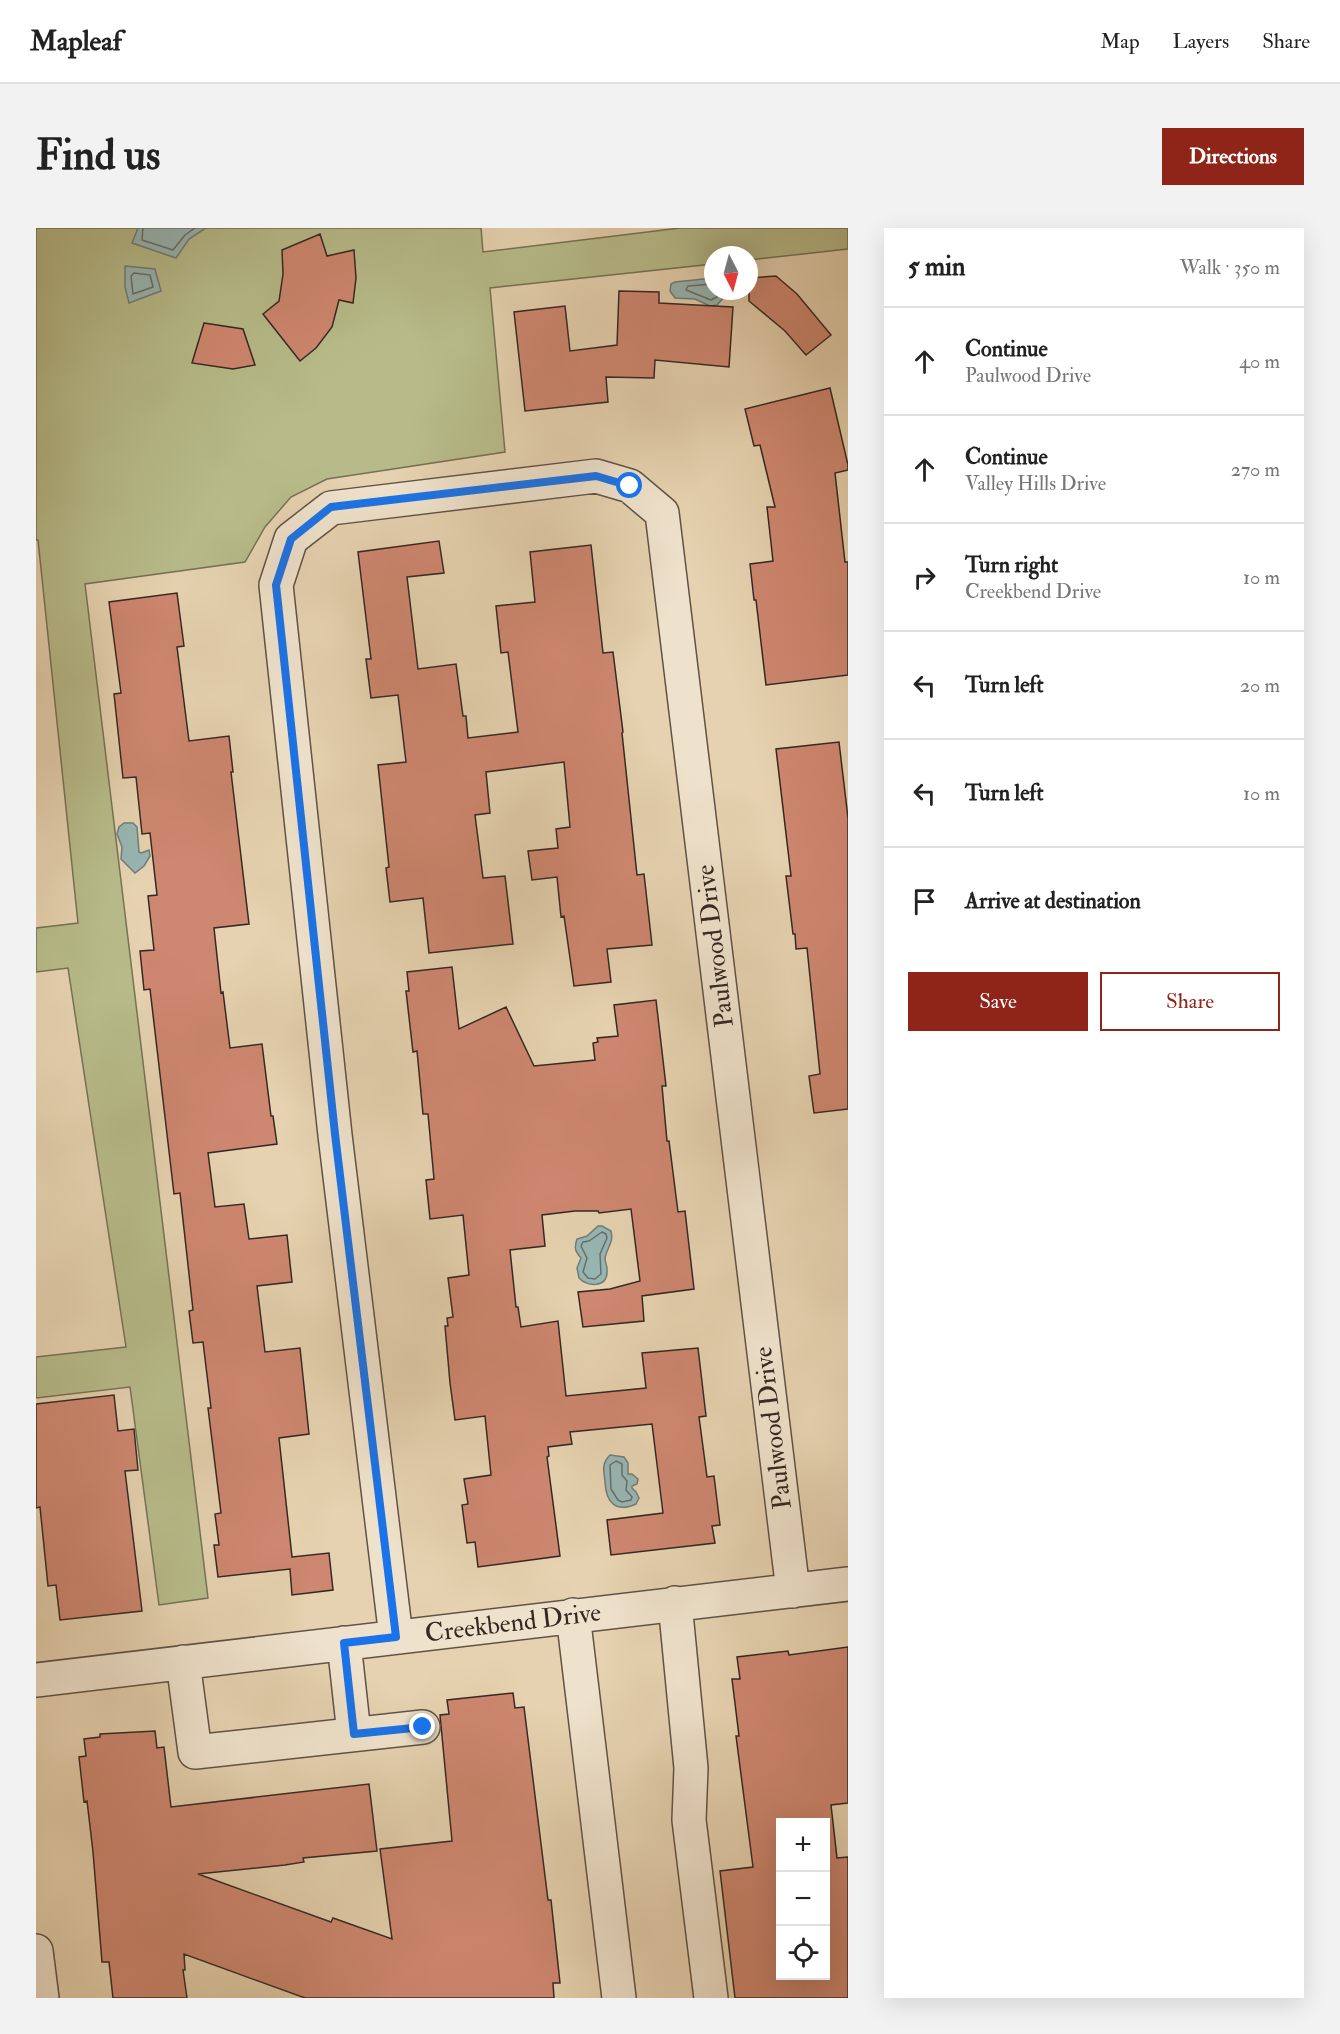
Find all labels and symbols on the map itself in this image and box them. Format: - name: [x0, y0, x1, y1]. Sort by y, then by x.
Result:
- north arrow: [704, 246, 758, 300]
- route start: [616, 472, 642, 498]
- street label: Paulwood Drive: [689, 863, 741, 1029]
- street label: Paulwood Drive: [747, 1345, 799, 1511]
- street label: Creekbend Drive: [423, 1596, 603, 1650]
- route end: [409, 1713, 435, 1739]

